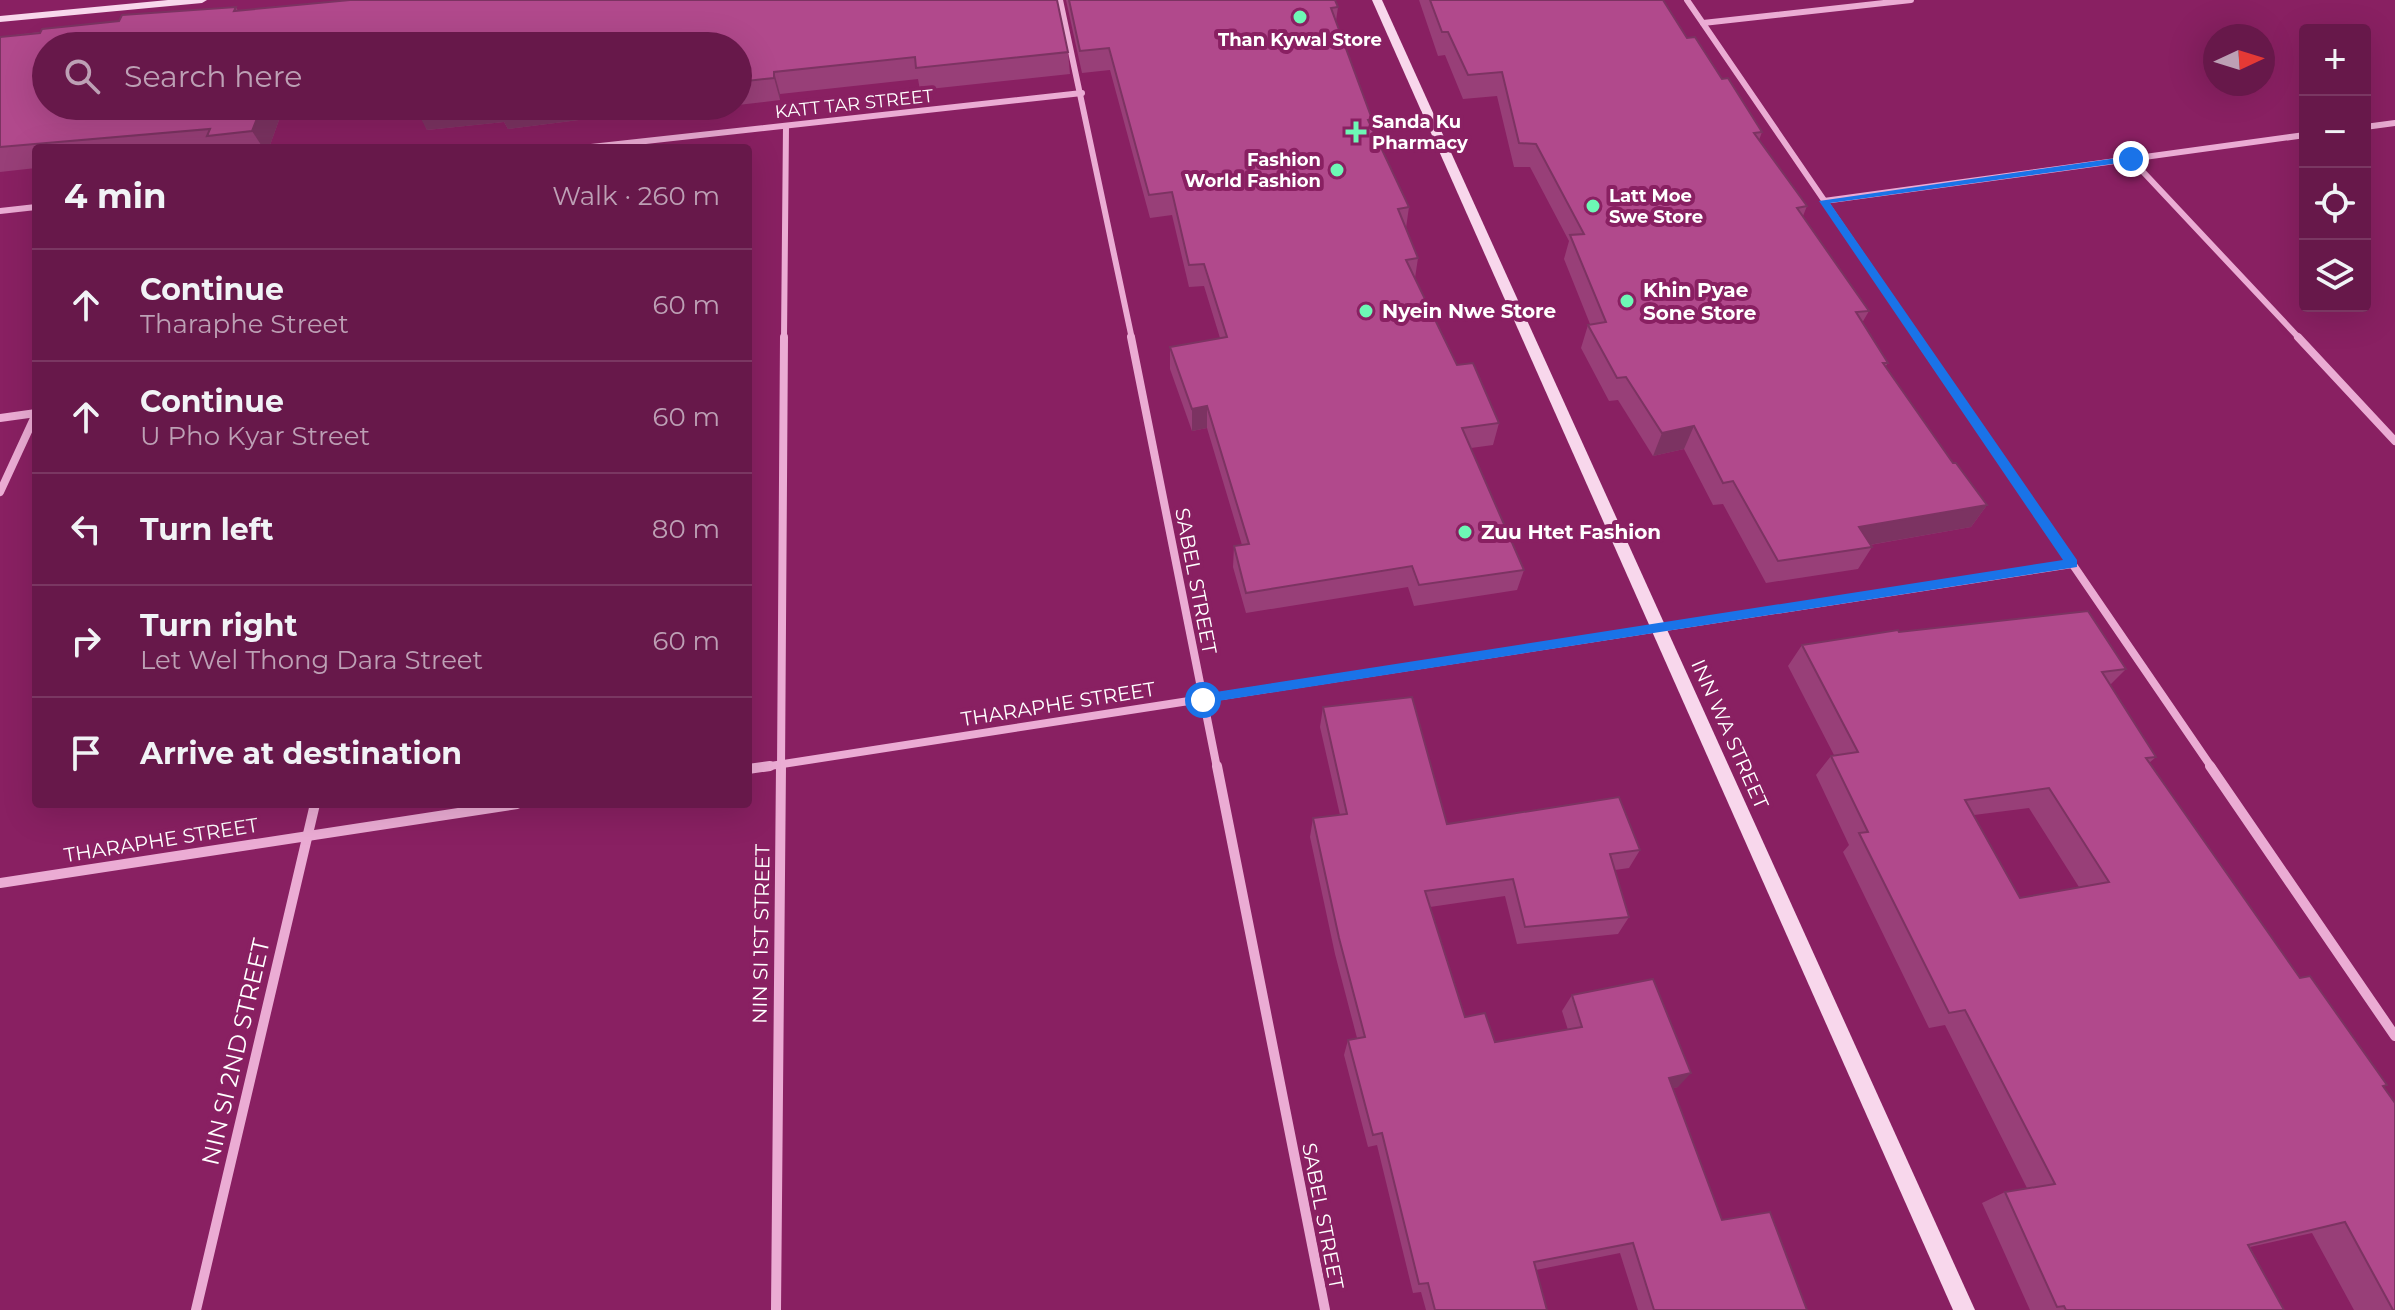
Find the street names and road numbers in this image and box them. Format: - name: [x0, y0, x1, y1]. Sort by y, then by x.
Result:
- street label: KATT TAR STREET: [774, 85, 935, 123]
- street label: SABEL STREET: [1170, 506, 1222, 657]
- street label: INN WA STREET: [1686, 656, 1774, 813]
- street label: THARAPHE STREET: [959, 677, 1157, 731]
- street label: THARAPHE STREET: [62, 813, 260, 867]
- street label: NIN SI 1ST STREET: [747, 843, 775, 1024]
- street label: NIN SI 2ND STREET: [195, 936, 276, 1168]
- street label: SABEL STREET: [1297, 1141, 1349, 1292]

